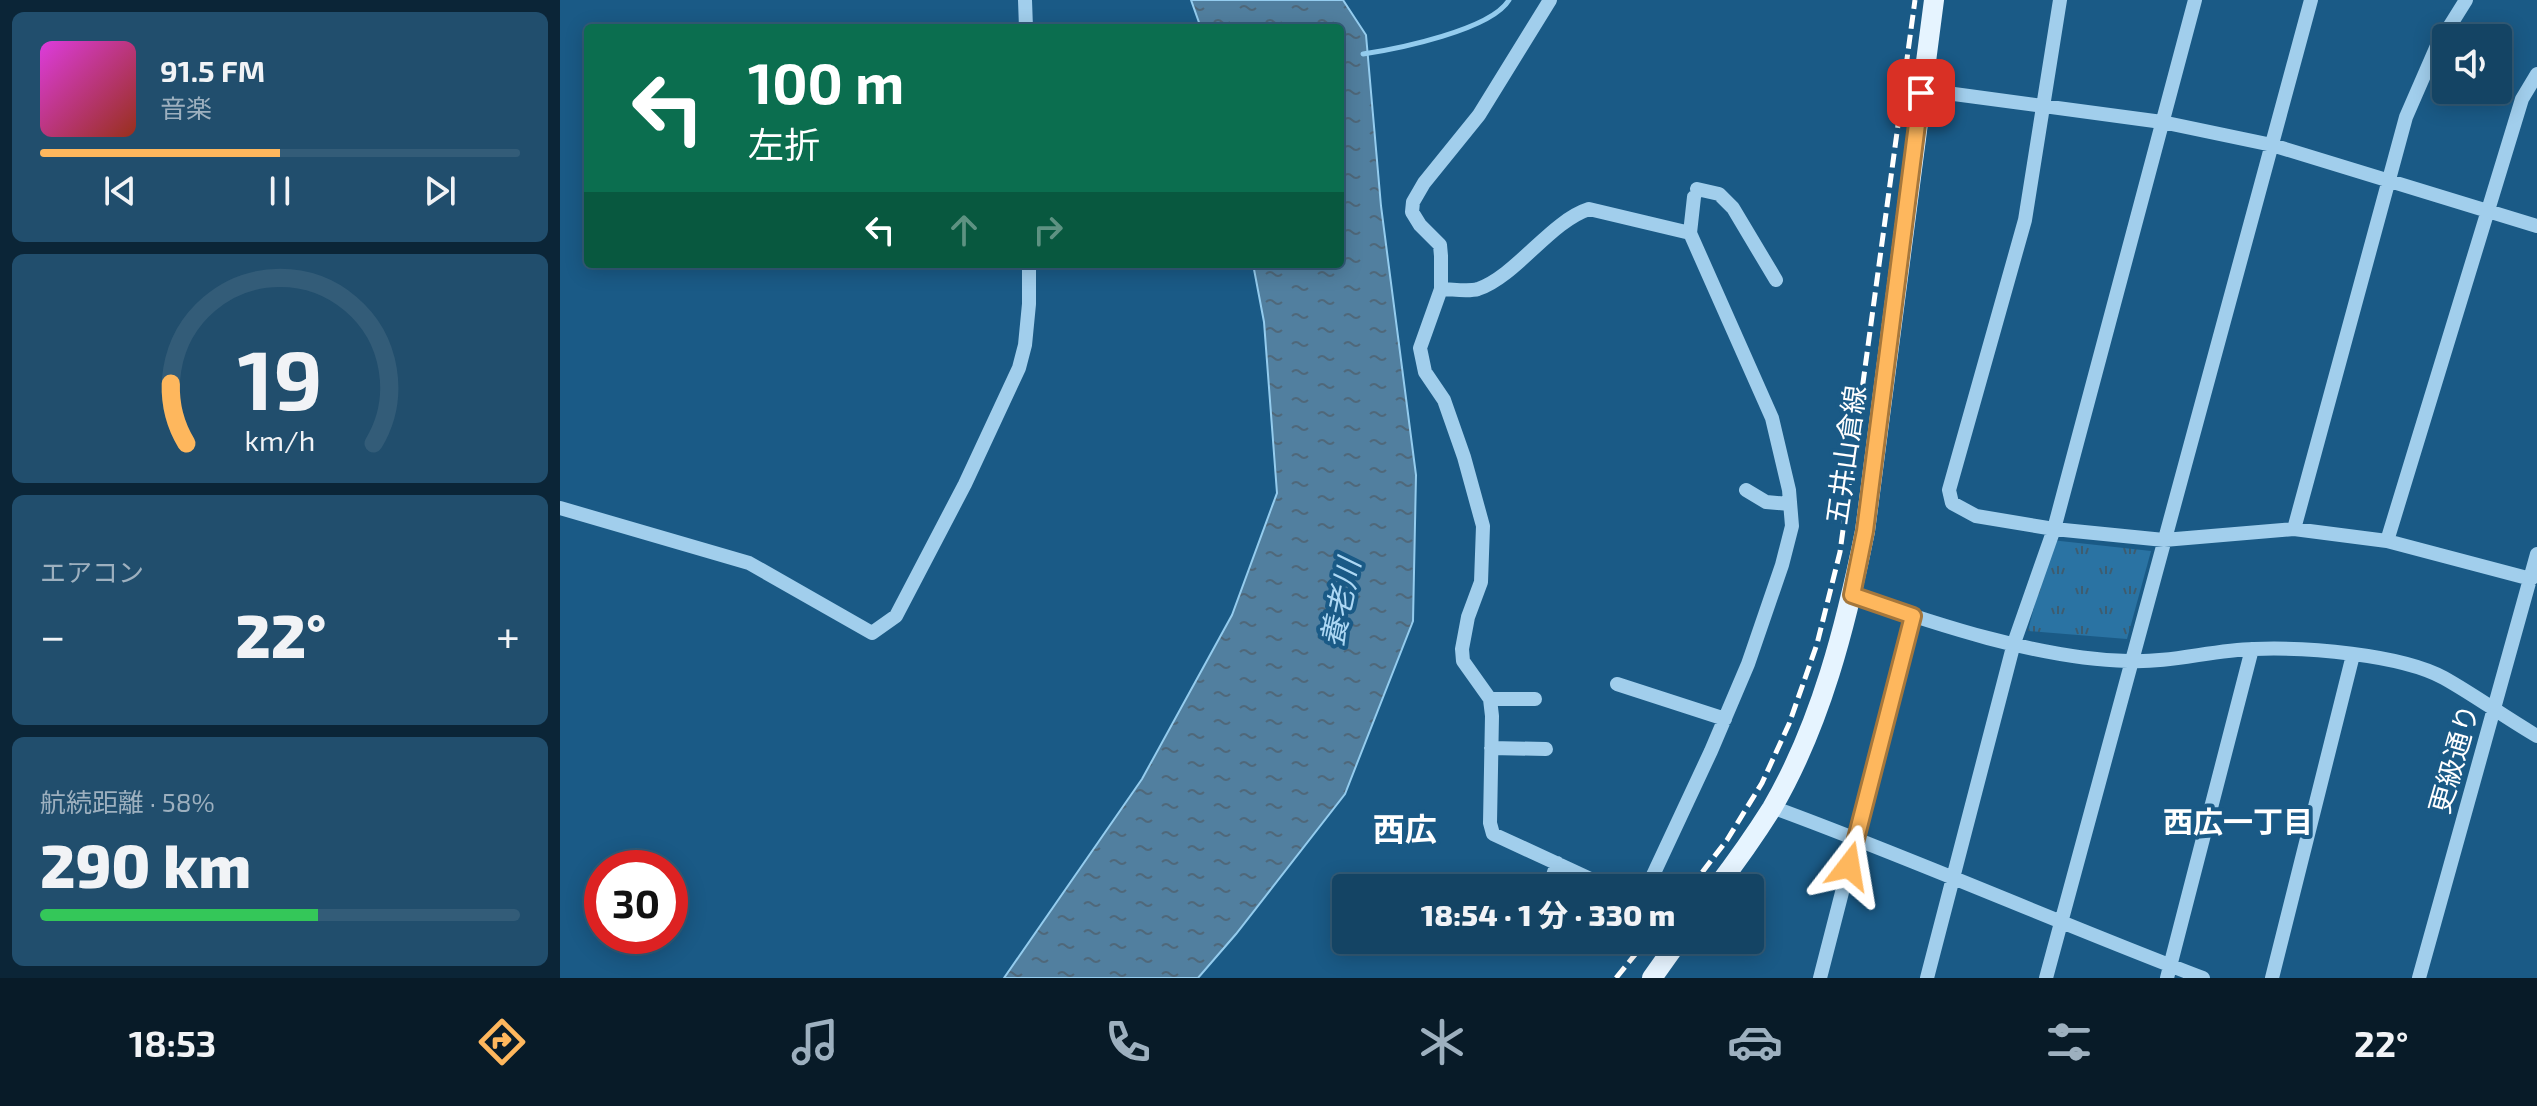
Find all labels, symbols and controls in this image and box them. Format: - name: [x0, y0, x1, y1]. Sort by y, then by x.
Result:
- map controls: [2432, 24, 2512, 104]
- button: sound: [2432, 24, 2512, 104]
- text: 100 m: [748, 48, 904, 115]
- text: 91.5 FM: [160, 52, 265, 88]
- icon: left: [616, 56, 720, 160]
- pin: [1887, 59, 1955, 127]
- icon: arrive: [1899, 71, 1943, 115]
- text: 音楽: [160, 92, 212, 123]
- text: 左折: [748, 122, 820, 165]
- icon: previous: [98, 169, 142, 213]
- icon: pause: [258, 169, 302, 213]
- icon: next: [418, 169, 462, 213]
- icon: left: [858, 208, 902, 252]
- icon: ahead: [942, 208, 986, 252]
- icon: right: [1026, 208, 1070, 252]
- text: 19: [237, 327, 323, 427]
- street label: 五井山倉線: [1818, 383, 1872, 527]
- text: km/h: [245, 422, 315, 457]
- water label: 養老川: [1312, 552, 1367, 650]
- text: エアコン: [40, 556, 144, 587]
- text: 22°: [235, 598, 326, 670]
- text: −: [40, 608, 66, 661]
- text: +: [496, 608, 520, 661]
- street label: 更級通り: [2421, 700, 2485, 817]
- text: 航続距離 · 58%: [40, 786, 215, 817]
- district label: 西広一丁目: [2163, 803, 2313, 839]
- district label: 西広: [1373, 809, 1437, 847]
- position arrow: [1807, 824, 1891, 908]
- text: 290 km: [40, 828, 251, 900]
- speed limit sign: 30: [584, 850, 688, 954]
- text: 18:54 · 1 分 · 330 m: [1421, 896, 1675, 932]
- icon: directions: [474, 1014, 530, 1070]
- icon: music: [787, 1014, 843, 1070]
- icon: phone: [1100, 1014, 1156, 1070]
- icon: climate: [1414, 1014, 1470, 1070]
- icon: car: [1727, 1014, 1783, 1070]
- icon: filters: [2041, 1014, 2097, 1070]
- text: 18:53: [129, 1021, 216, 1064]
- text: 22°: [2354, 1021, 2408, 1064]

